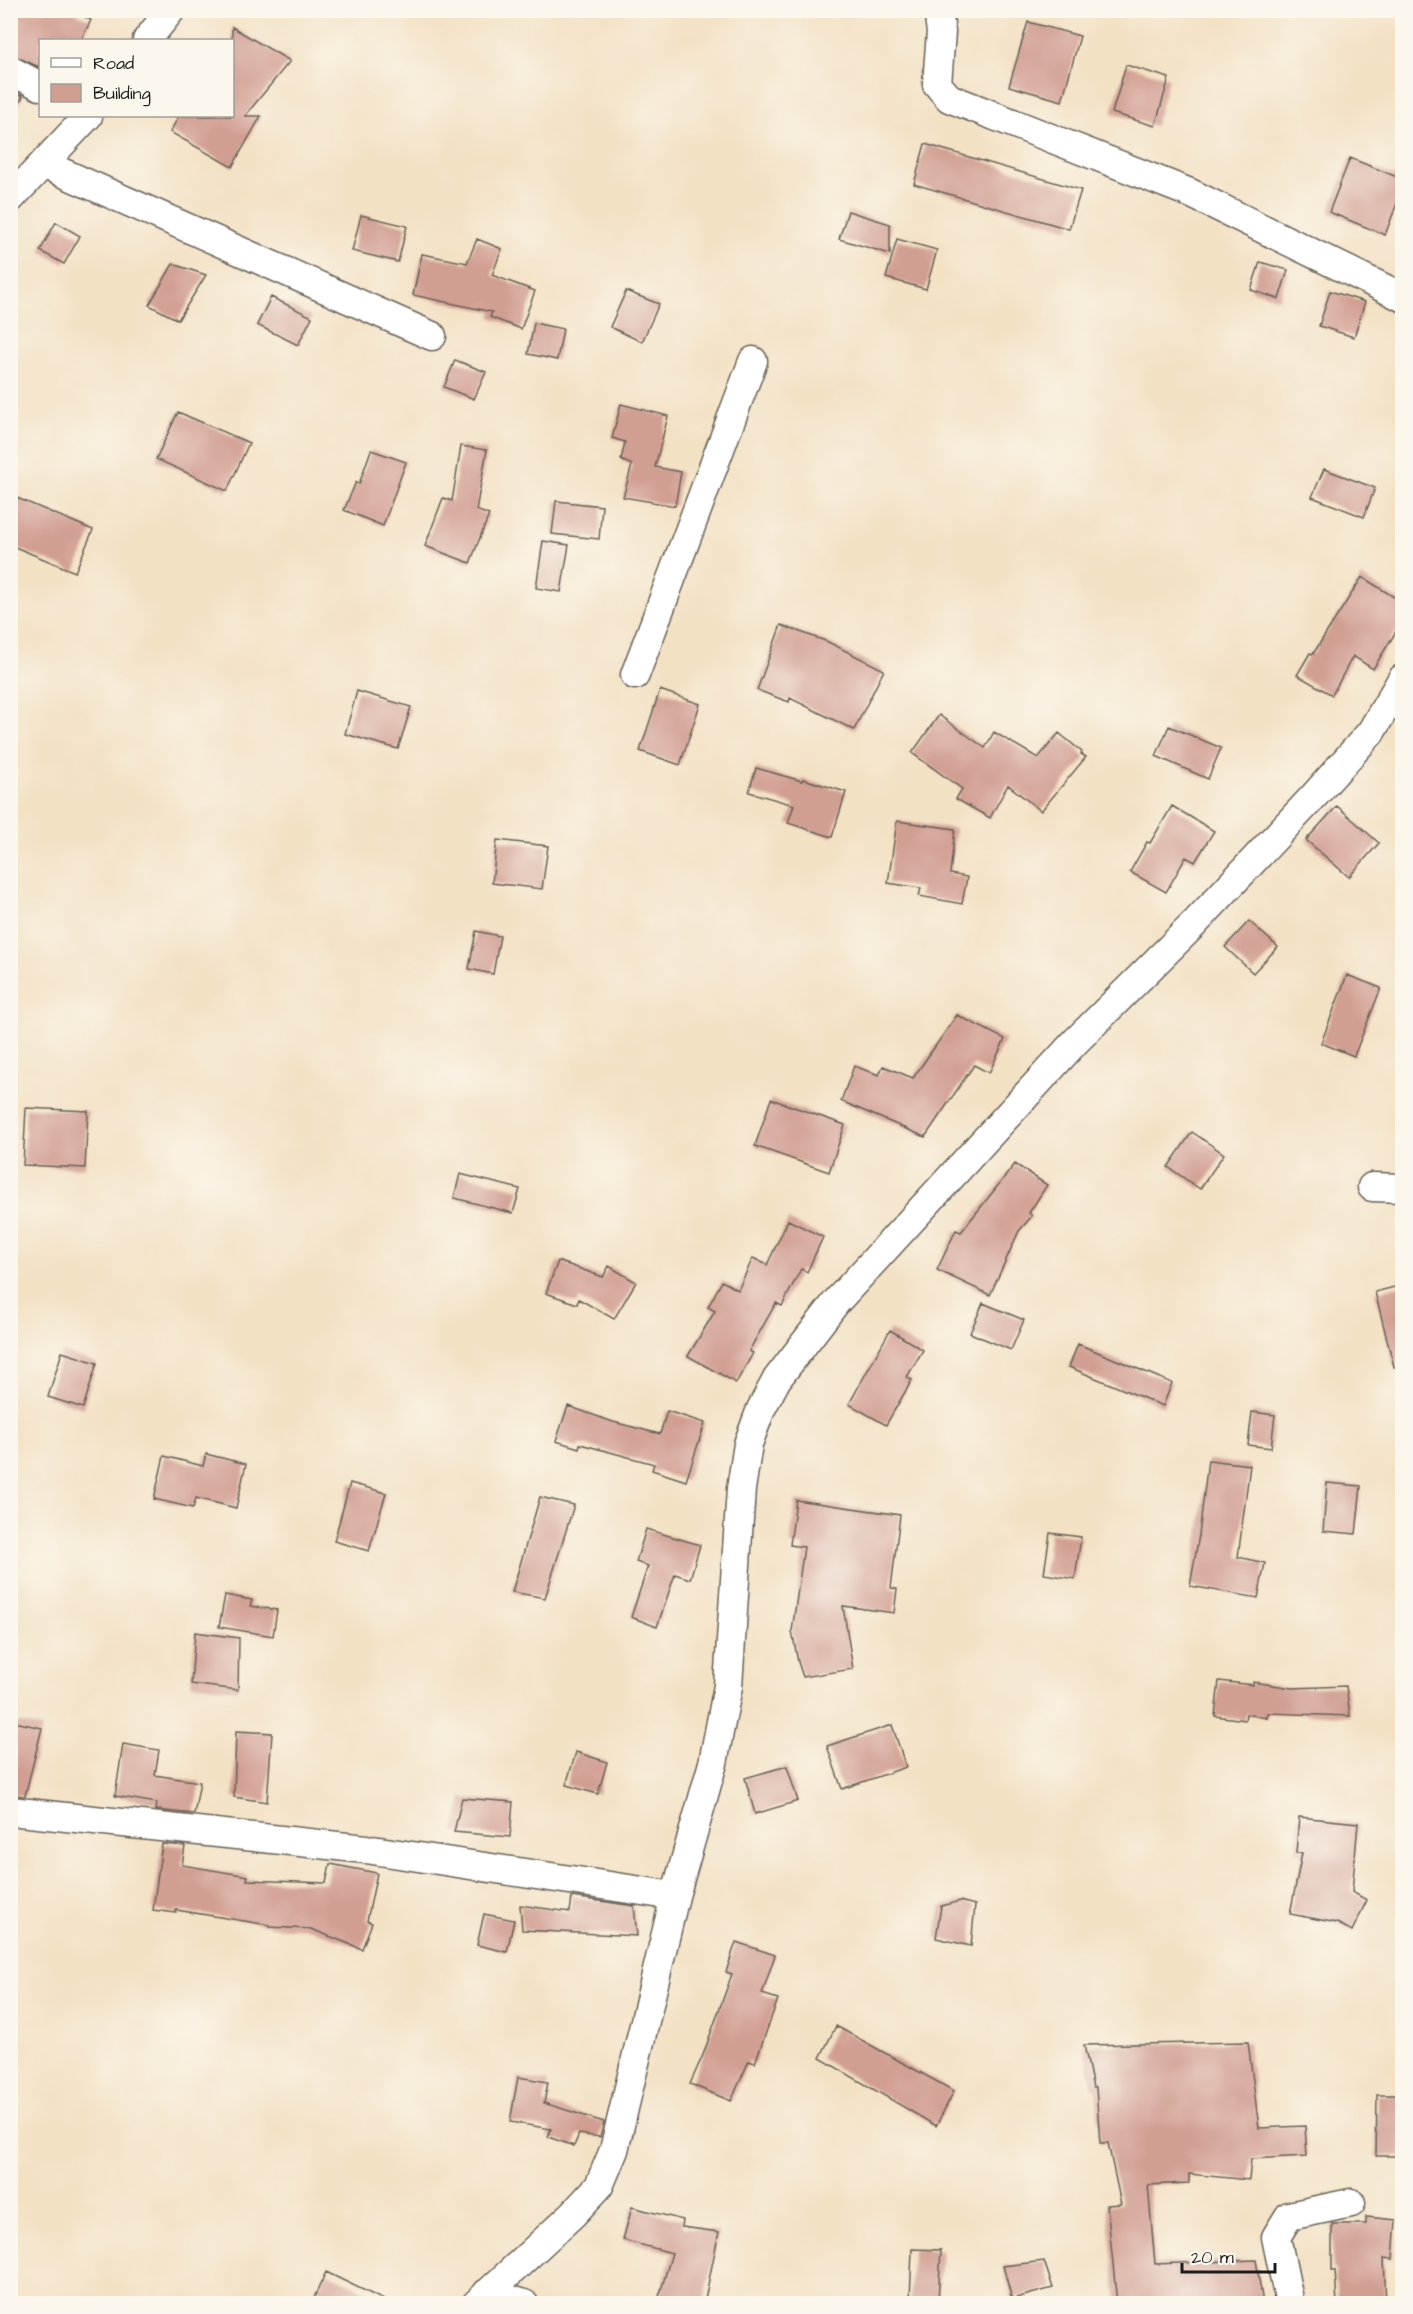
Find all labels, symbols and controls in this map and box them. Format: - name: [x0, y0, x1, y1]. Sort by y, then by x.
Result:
- legend: [39, 39, 234, 117]
- text: Road: [93, 51, 134, 76]
- text: Building: [93, 81, 151, 107]
- scale bar: [1182, 2236, 1275, 2274]
- text: 20 m: [1191, 2245, 1234, 2270]

